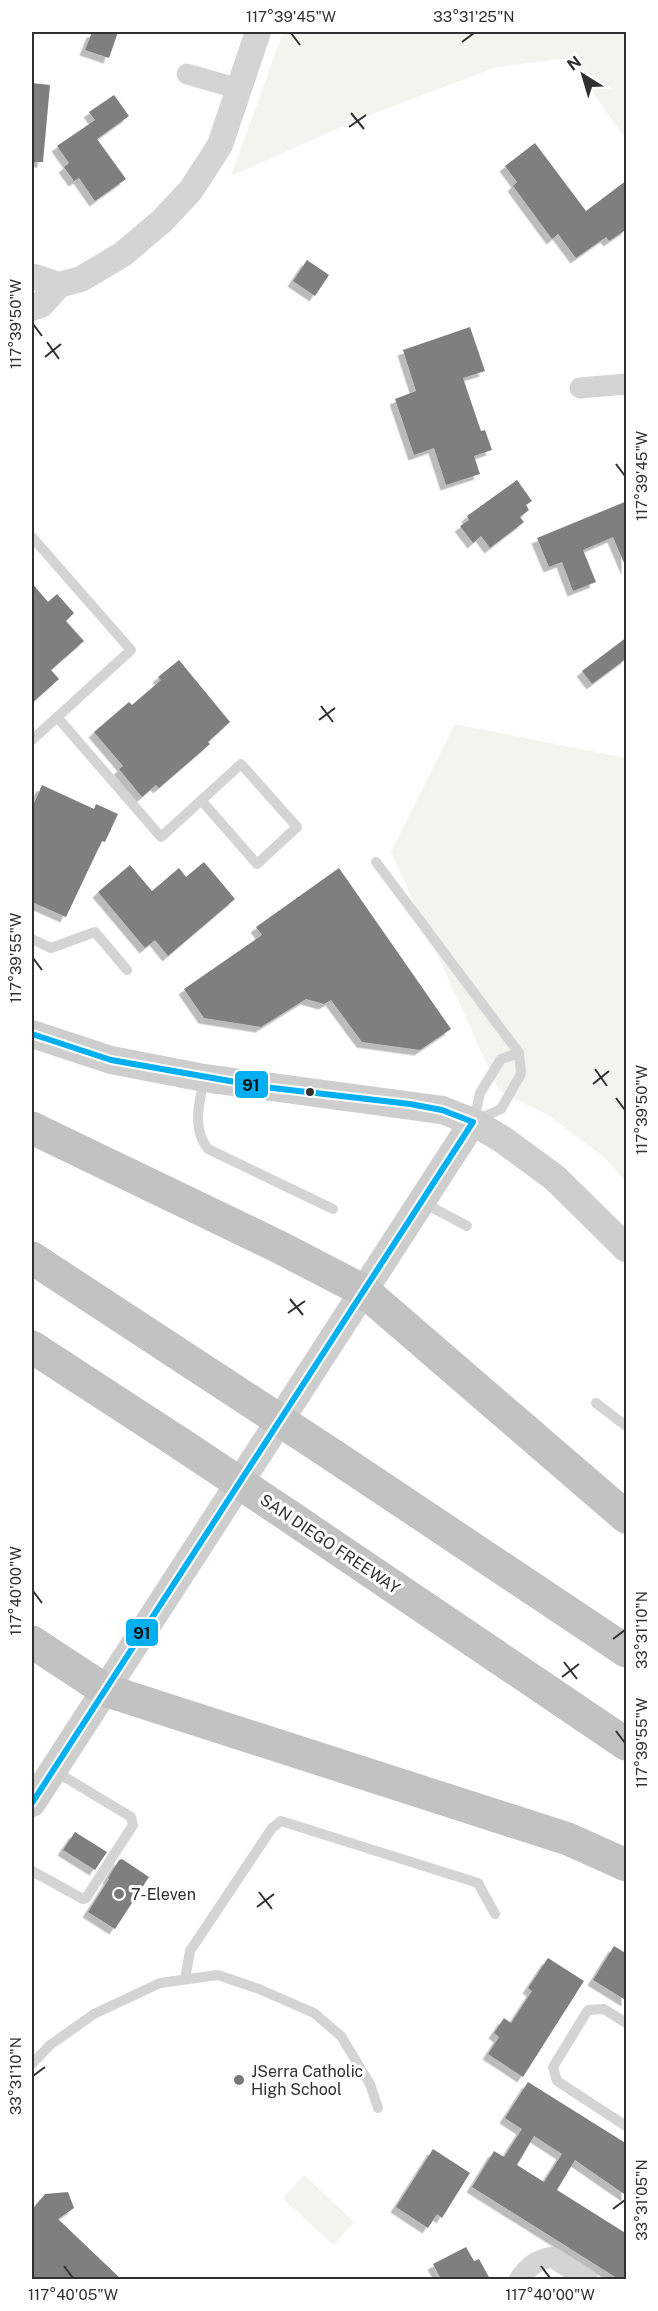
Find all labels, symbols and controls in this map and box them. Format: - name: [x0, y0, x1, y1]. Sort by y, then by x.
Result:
- text: 117°39'45"W: [246, 8, 336, 25]
- text: 33°31'25"N: [433, 8, 515, 25]
- north arrow: [553, 45, 613, 105]
- text: N: [564, 52, 585, 75]
- text: 117°39'50"W: [7, 279, 24, 369]
- text: 117°39'45"W: [633, 431, 650, 521]
- text: 117°39'55"W: [7, 913, 24, 1003]
- text: 117°39'50"W: [633, 1065, 650, 1155]
- line badge: 91: [234, 1070, 269, 1099]
- text: 91: [242, 1076, 260, 1095]
- unlabelled marker: [304, 1086, 316, 1098]
- street label: SAN DIEGO FREEWAY: [257, 1490, 404, 1598]
- text: 117°40'00"W: [7, 1546, 24, 1636]
- text: 33°31'10"N: [633, 1591, 650, 1669]
- line badge: 91: [125, 1618, 159, 1647]
- text: 91: [133, 1624, 151, 1643]
- text: 117°39'55"W: [633, 1698, 650, 1788]
- place label: 7-Eleven: [131, 1885, 196, 1904]
- marker: 7-Eleven: [112, 1887, 126, 1901]
- text: 33°31'10"N: [7, 2037, 24, 2115]
- place label: JSerra Catholic High School: [251, 2062, 363, 2099]
- marker: JSerra Catholic High School: [232, 2073, 246, 2087]
- text: 33°31'05"N: [633, 2159, 650, 2241]
- text: 117°40'05"W: [28, 2286, 118, 2303]
- text: 117°40'00"W: [505, 2286, 595, 2303]

